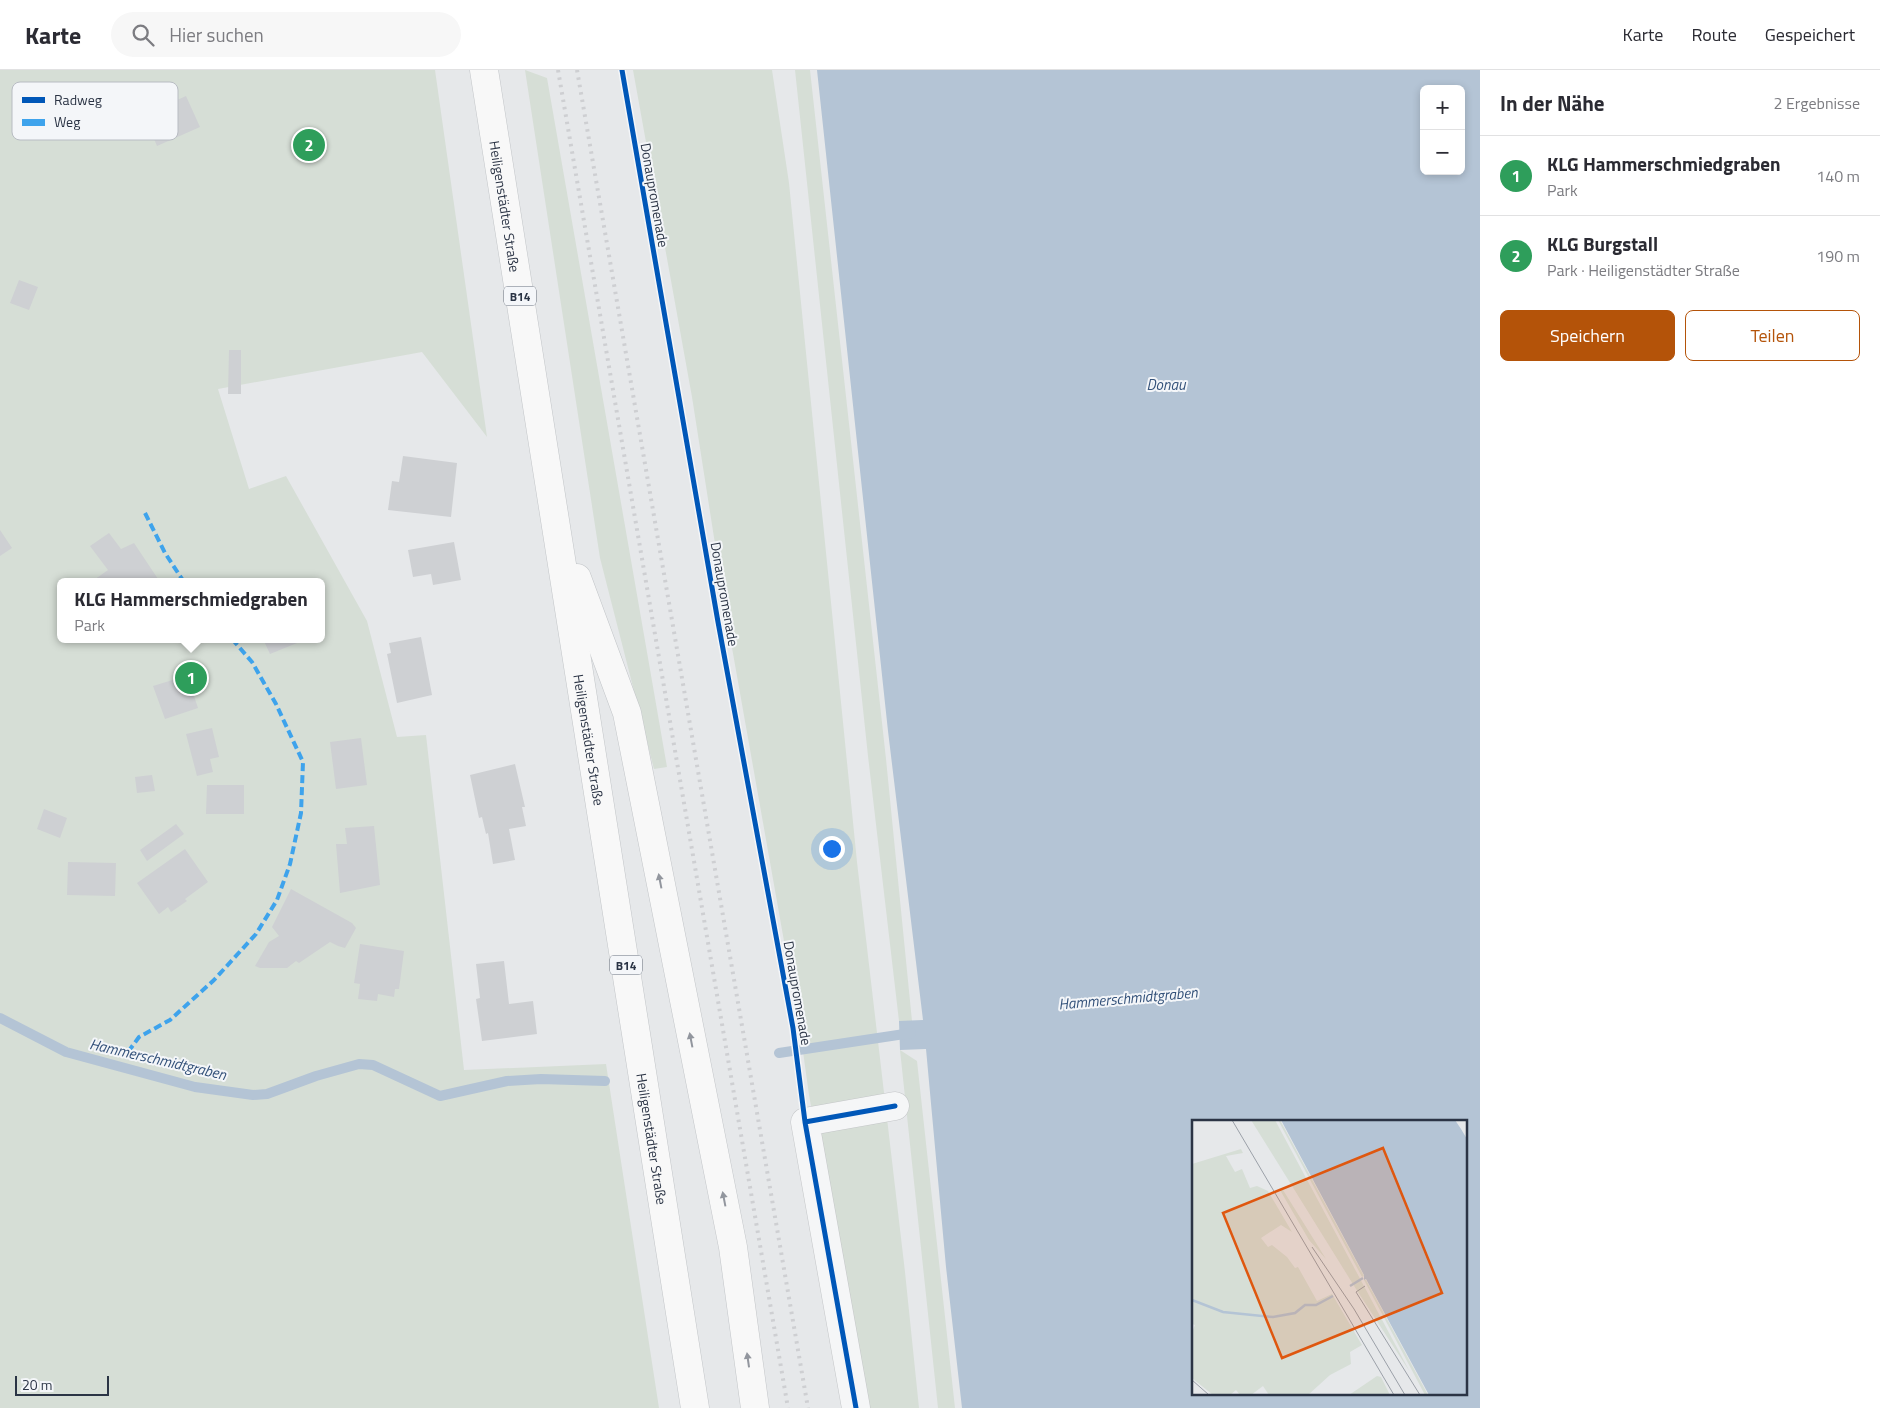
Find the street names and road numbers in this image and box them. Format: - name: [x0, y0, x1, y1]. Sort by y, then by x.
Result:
- street label: Heiligenstädter Straße: [485, 139, 526, 274]
- street label: Donaupromenade: [635, 141, 675, 249]
- road number: B14: [504, 287, 536, 306]
- street label: Donaupromenade: [705, 540, 745, 648]
- street label: Heiligenstädter Straße: [569, 672, 610, 807]
- street label: Donaupromenade: [778, 939, 818, 1047]
- road number: B14: [610, 956, 642, 974]
- street label: Heiligenstädter Straße: [632, 1072, 673, 1206]

